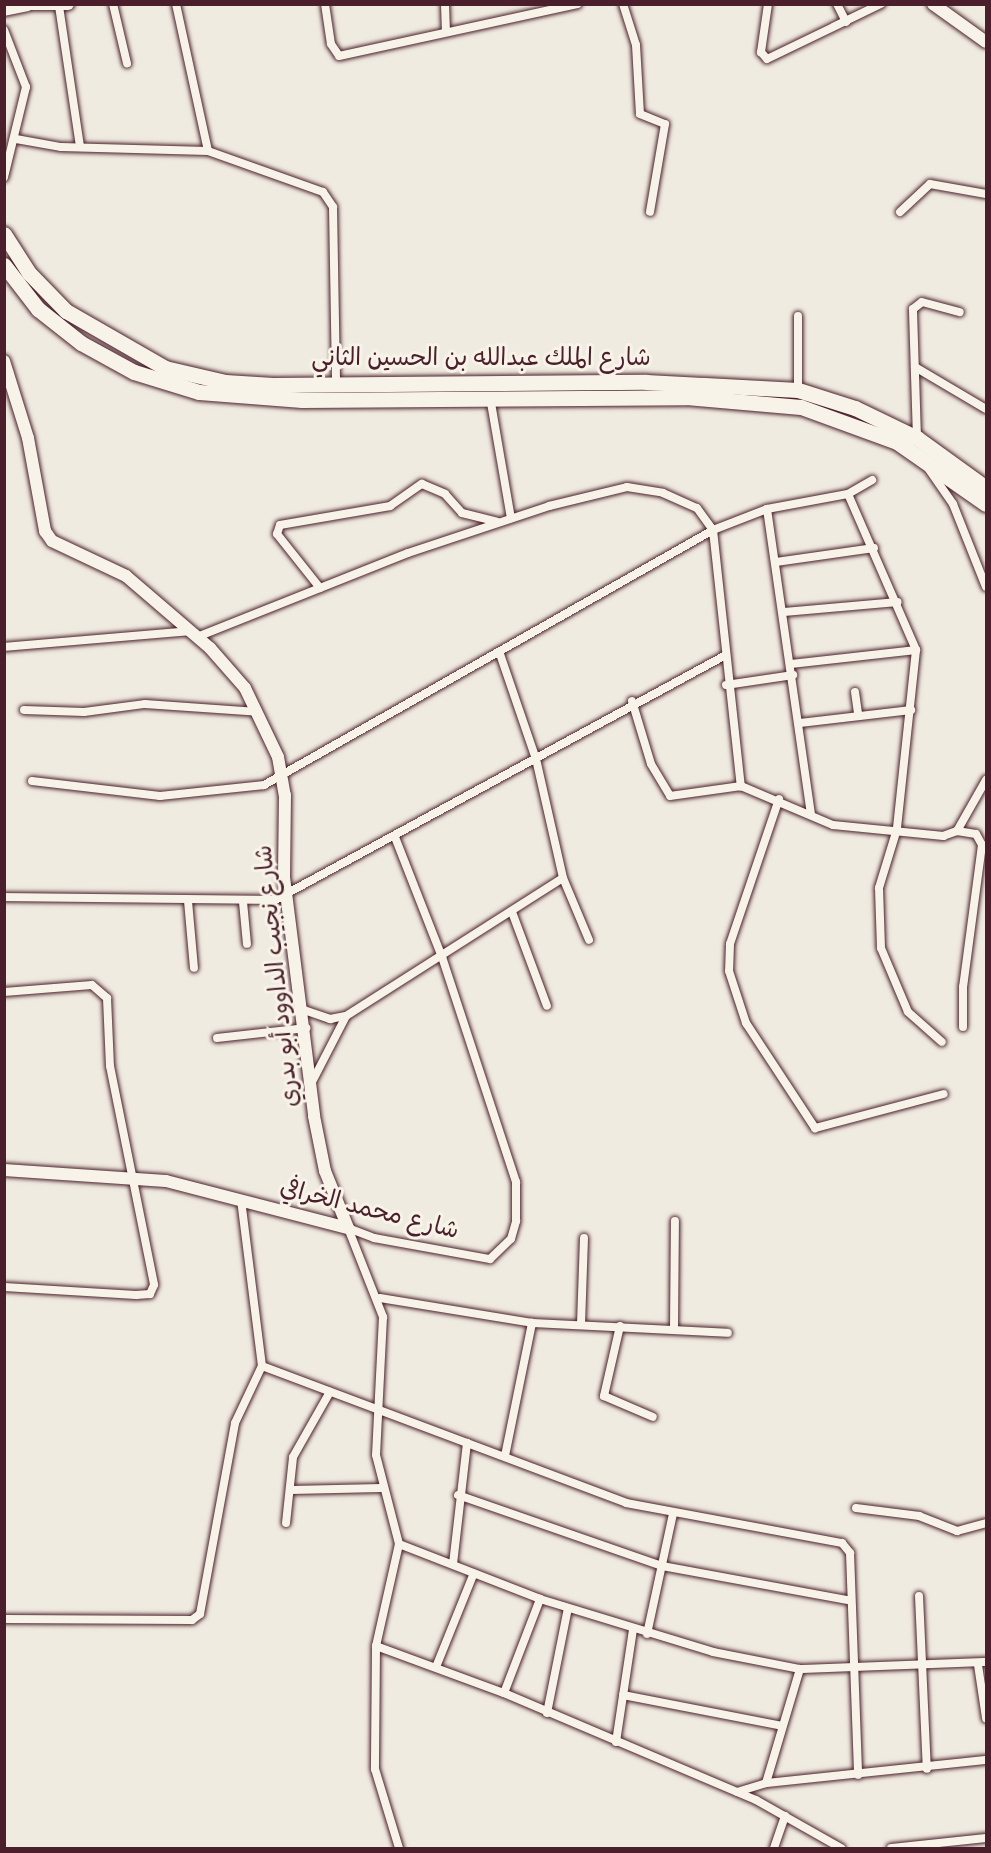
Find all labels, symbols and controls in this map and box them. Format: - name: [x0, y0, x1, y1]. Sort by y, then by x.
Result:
- street label: شارع الملك عبدالله بن الحسين الثاني: [311, 346, 651, 374]
- street label: شارع نجيب الداوود أبو بدري: [251, 844, 307, 1108]
- street label: شارع محمد الخرافي: [276, 1175, 462, 1247]

